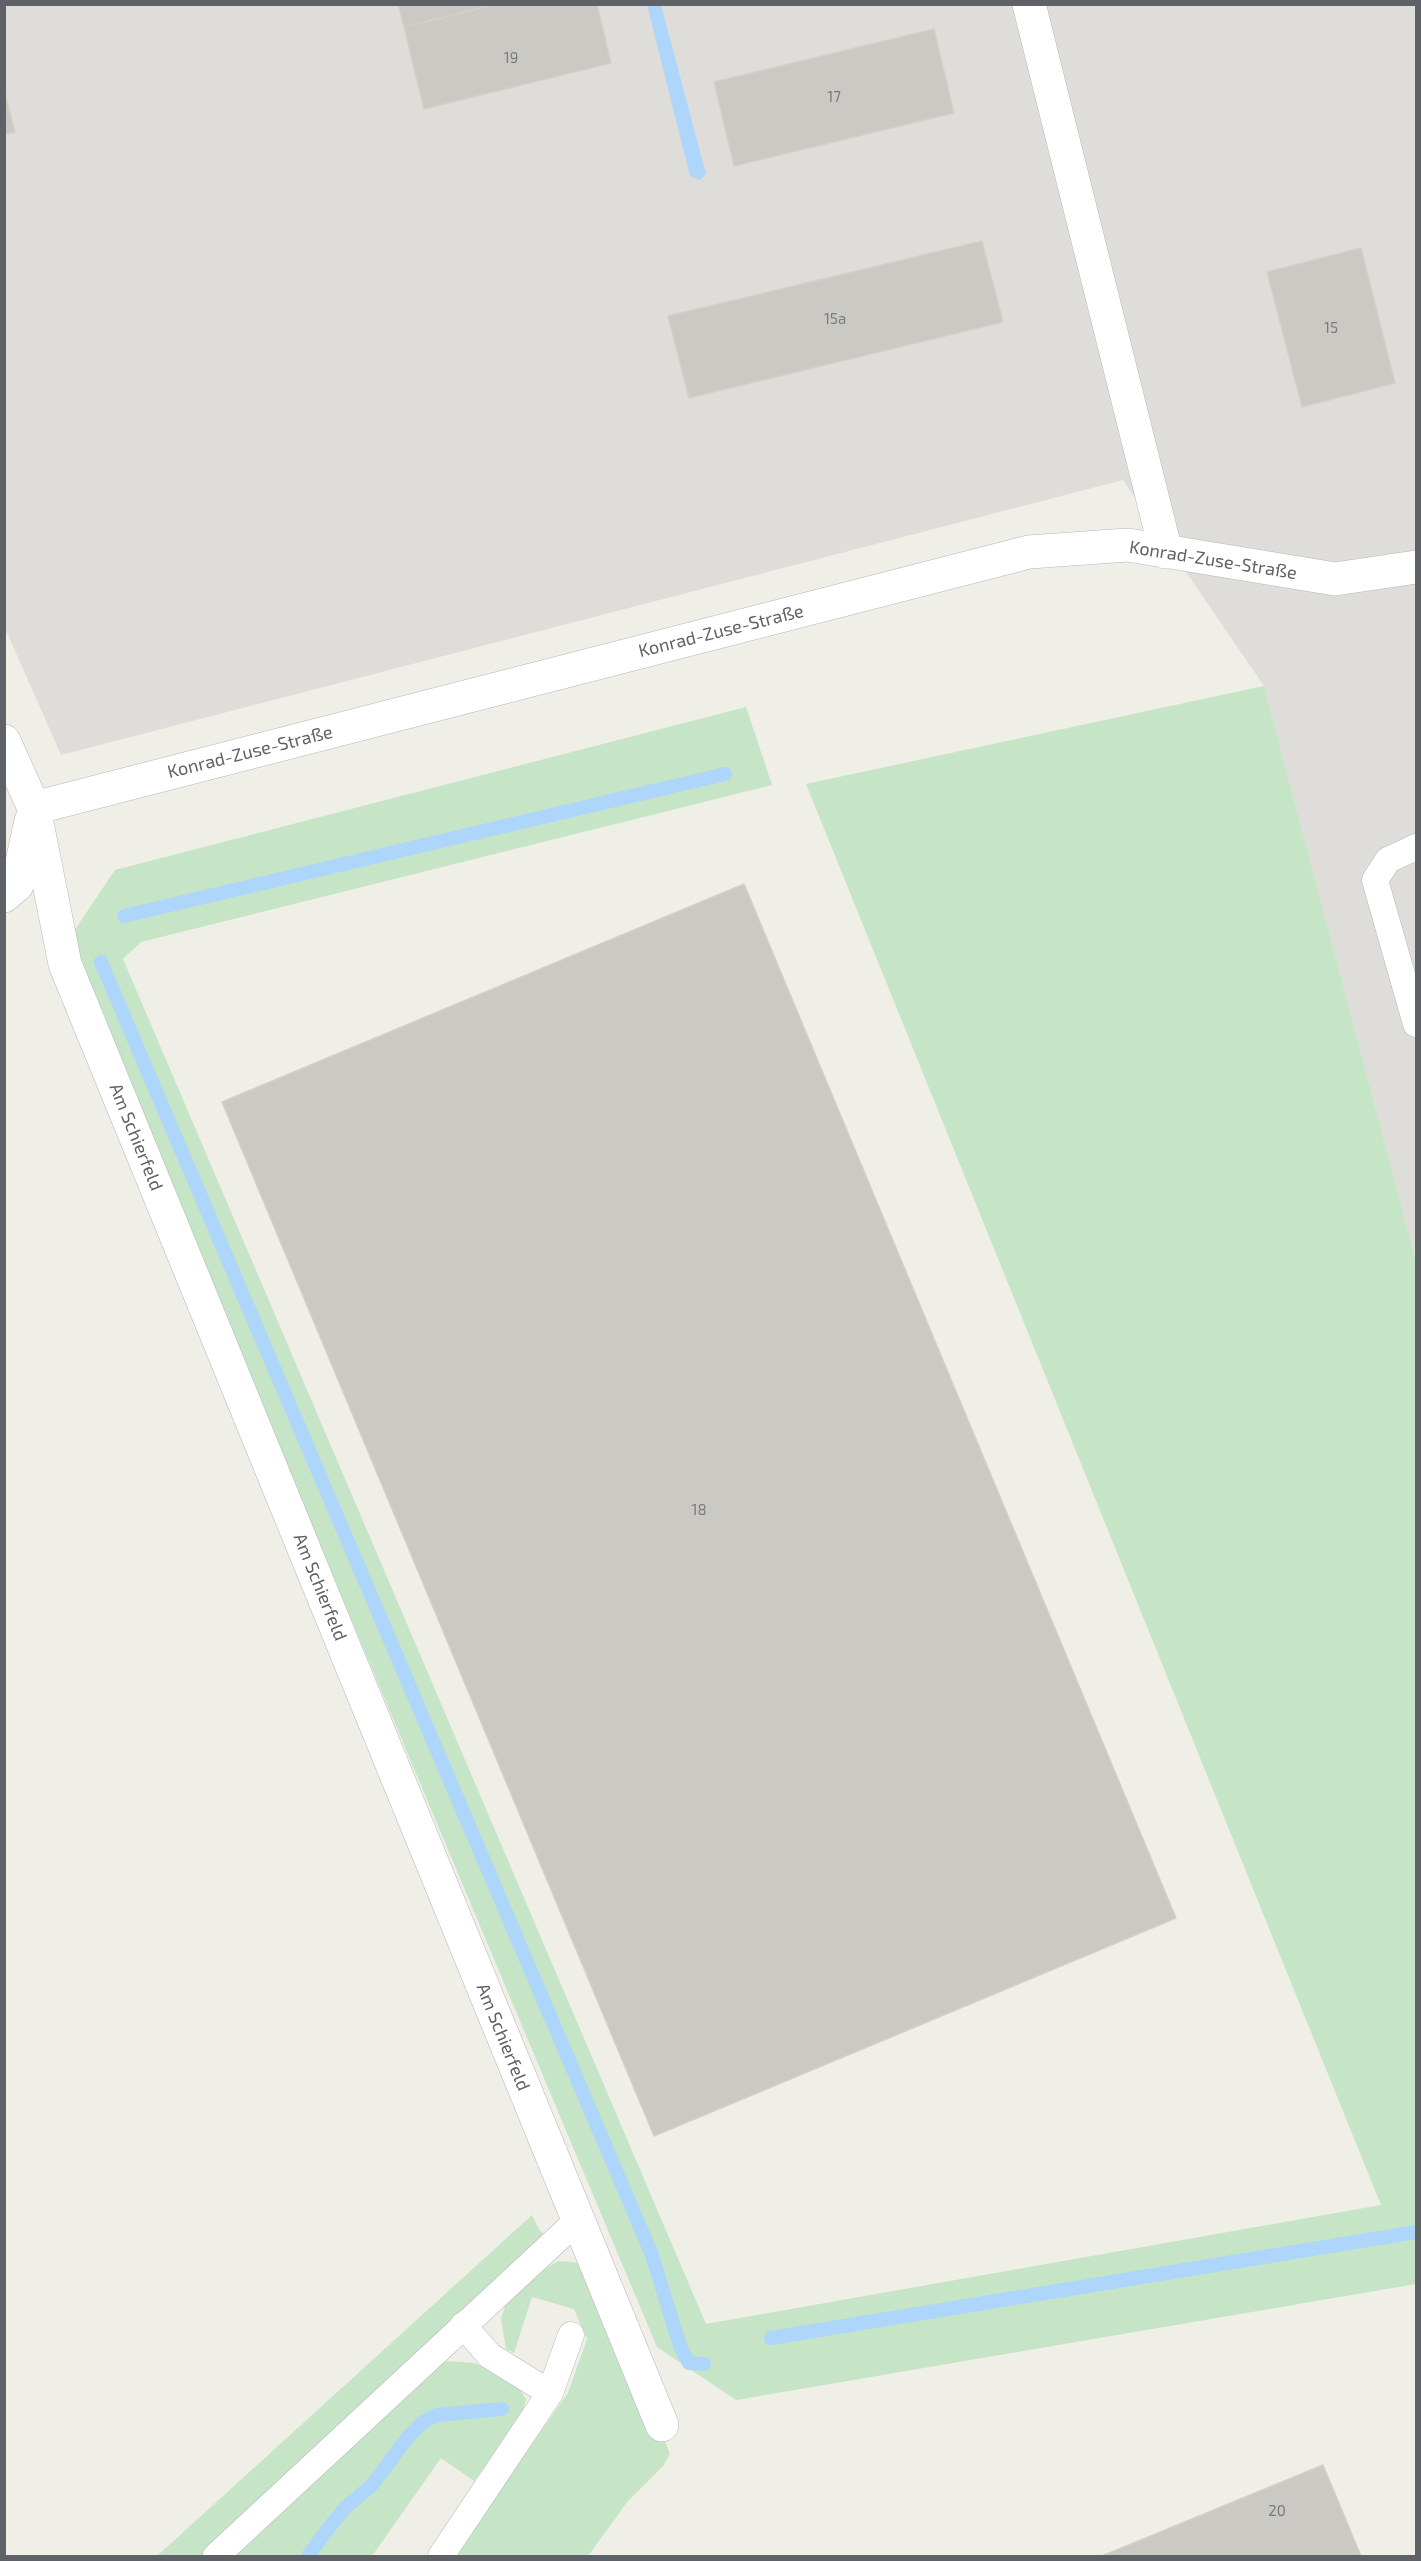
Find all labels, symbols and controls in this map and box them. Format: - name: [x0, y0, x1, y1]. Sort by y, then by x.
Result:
- house number: 19: [504, 49, 518, 67]
- house number: 17: [827, 88, 841, 106]
- house number: 15a: [824, 310, 846, 328]
- house number: 15: [1324, 319, 1338, 337]
- street label: Konrad-Zuse-Straße: [1128, 536, 1298, 584]
- street label: Konrad-Zuse-Straße: [636, 600, 806, 662]
- street label: Konrad-Zuse-Straße: [165, 721, 335, 783]
- street label: Am Schierfeld: [105, 1080, 167, 1194]
- house number: 18: [691, 1501, 707, 1519]
- street label: Am Schierfeld: [289, 1530, 351, 1644]
- street label: Am Schierfeld: [472, 1980, 534, 2094]
- house number: 20: [1268, 2502, 1286, 2520]

